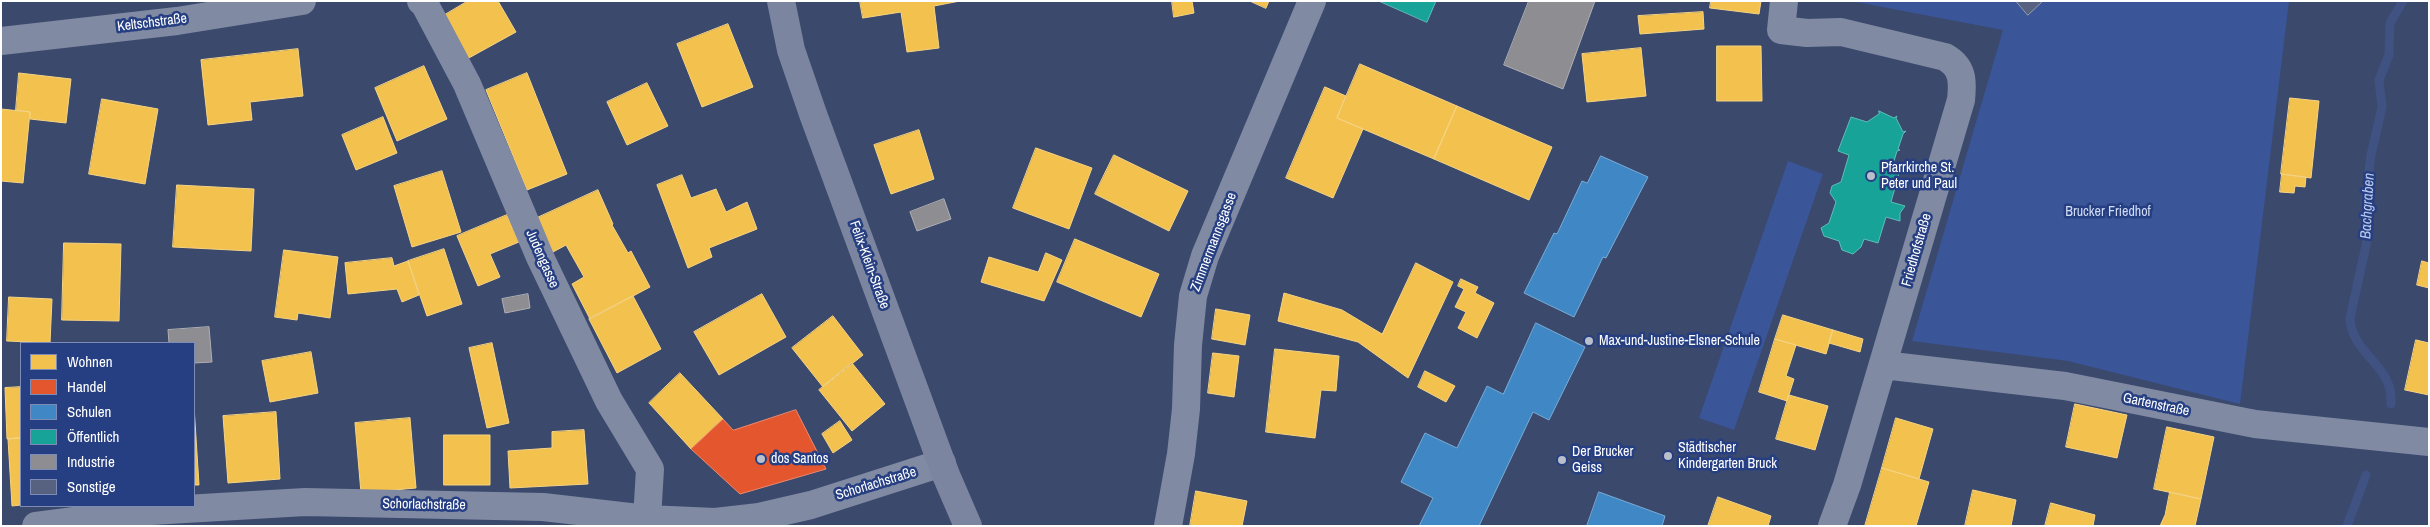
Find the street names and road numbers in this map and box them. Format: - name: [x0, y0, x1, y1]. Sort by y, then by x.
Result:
- street label: Keltschstraße: [116, 10, 188, 36]
- street label: Zimmermannsgasse: [1187, 190, 1241, 294]
- street label: Friedhofstraße: [1899, 211, 1935, 289]
- street label: Felix-Klein-Straße: [845, 219, 893, 311]
- street label: Judengasse: [522, 227, 562, 291]
- street label: Gartenstraße: [2121, 390, 2191, 420]
- street label: Schorlachstraße: [834, 464, 918, 504]
- street label: Schorlachstraße: [382, 496, 466, 514]

